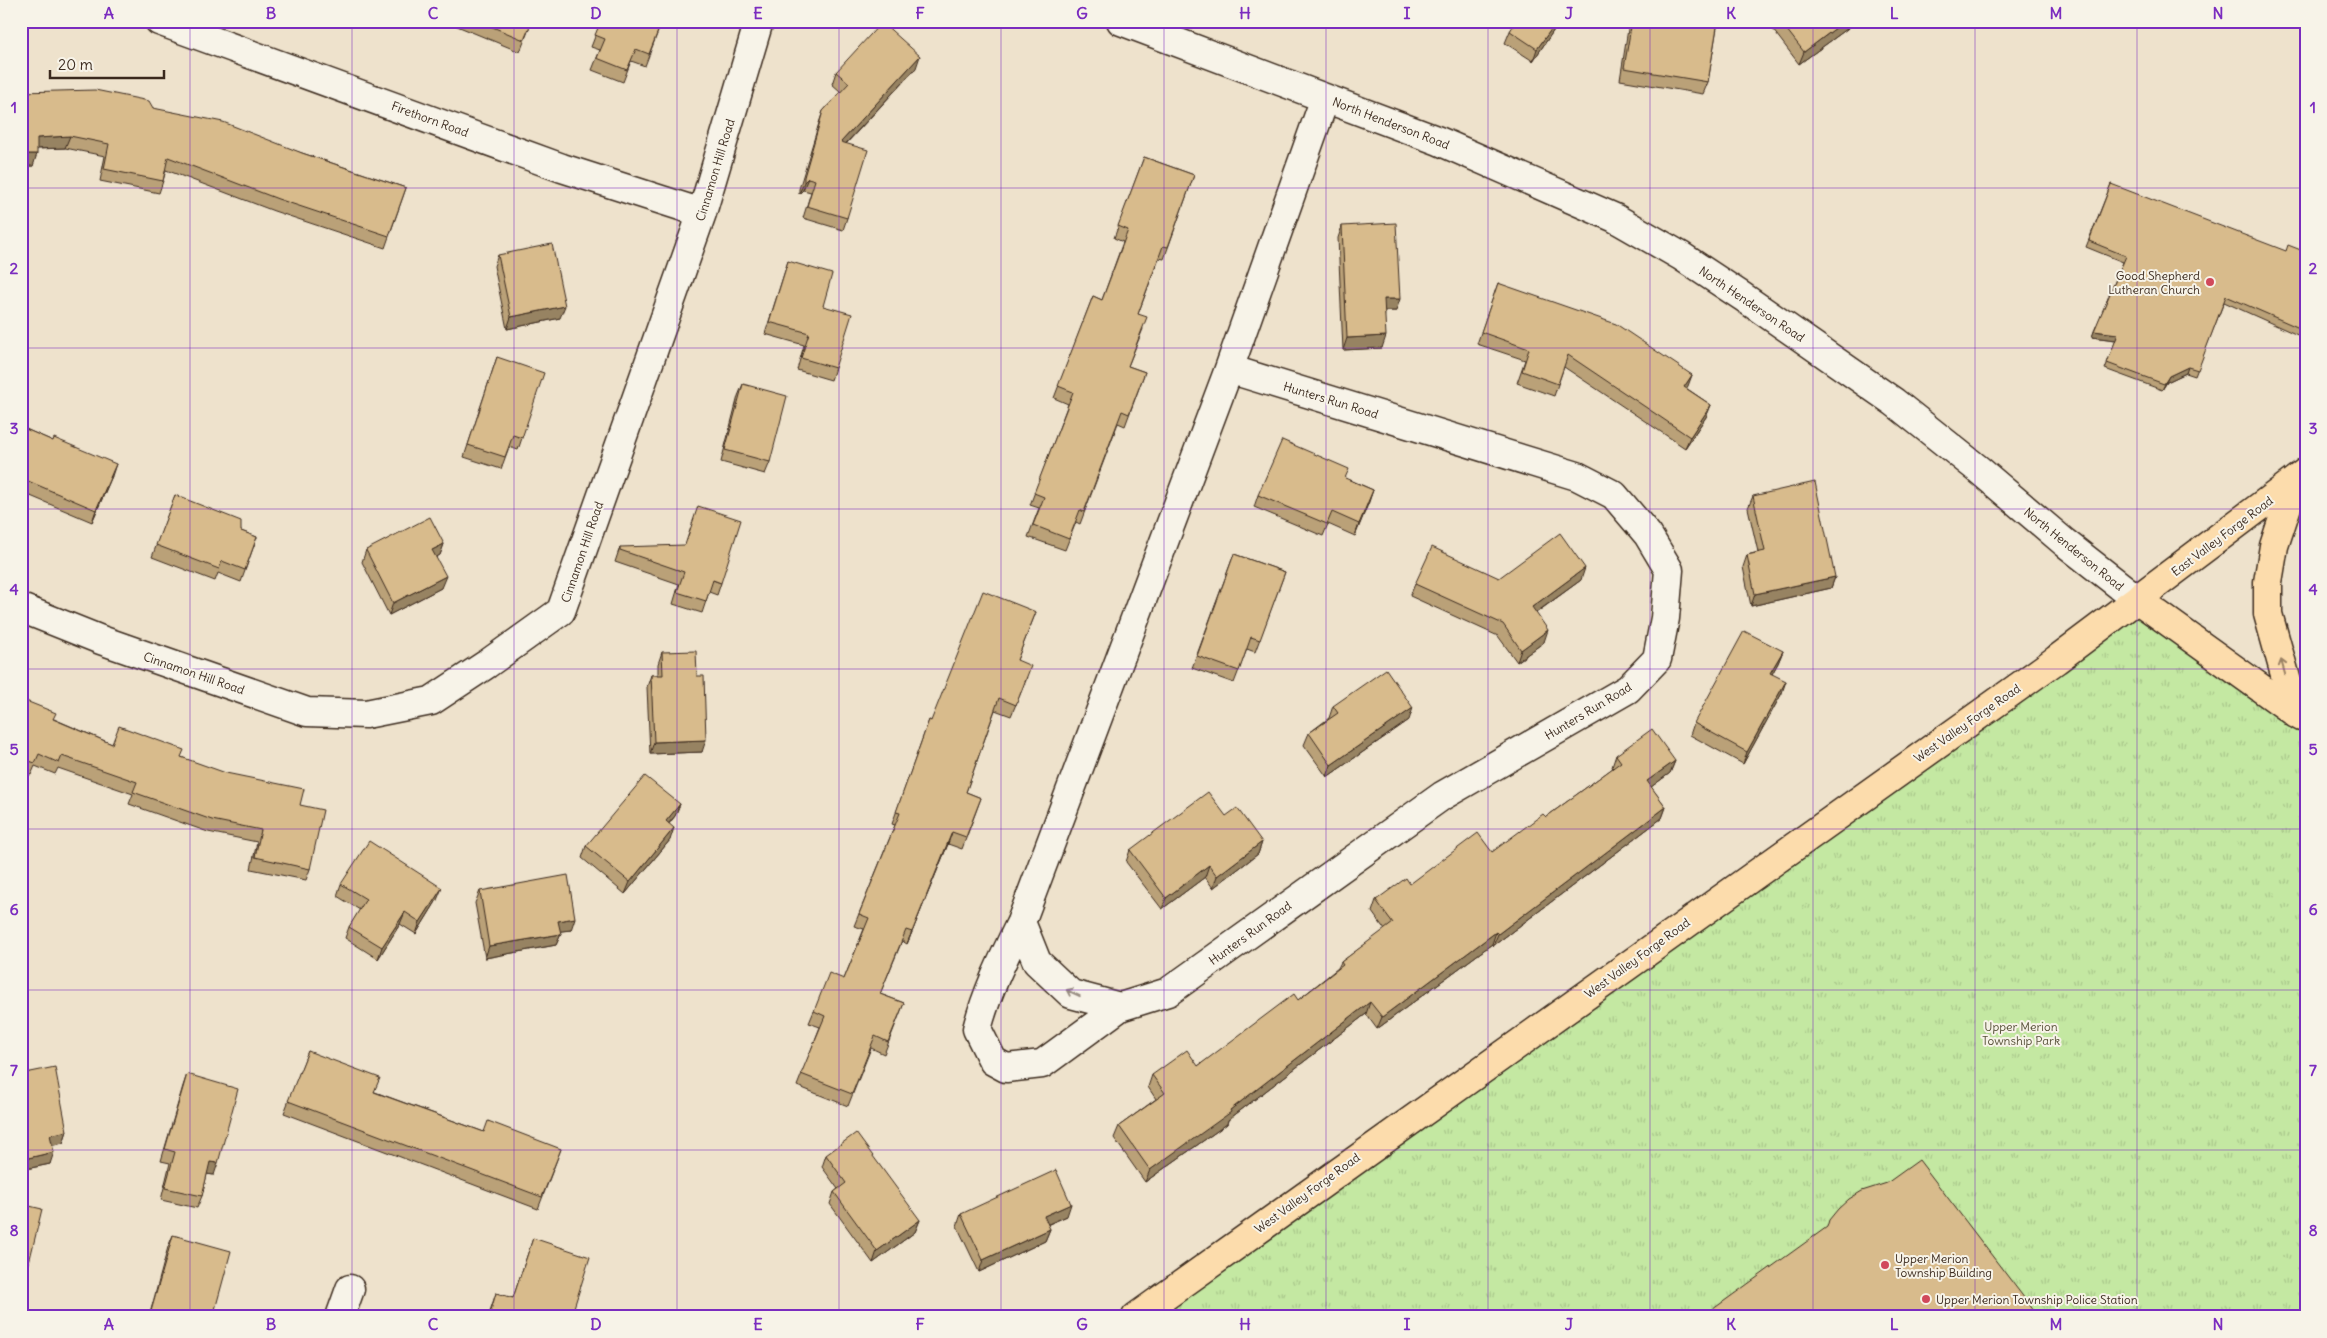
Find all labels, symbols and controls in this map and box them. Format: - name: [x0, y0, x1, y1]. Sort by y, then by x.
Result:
- text: A: [104, 3, 114, 23]
- text: B: [266, 3, 277, 23]
- text: C: [428, 3, 439, 23]
- text: D: [590, 3, 602, 23]
- text: E: [753, 3, 763, 23]
- text: F: [915, 3, 925, 23]
- text: G: [1076, 3, 1088, 23]
- text: H: [1239, 3, 1251, 23]
- text: I: [1404, 3, 1411, 23]
- text: J: [1565, 3, 1574, 23]
- text: K: [1726, 3, 1736, 23]
- text: L: [1890, 3, 1899, 23]
- text: M: [2050, 3, 2063, 23]
- text: N: [2212, 3, 2224, 23]
- scale bar: [50, 48, 164, 80]
- text: 20 m: [58, 55, 93, 74]
- street label: North Henderson Road: [1330, 94, 1452, 152]
- text: 1: [11, 97, 17, 117]
- text: 1: [2310, 97, 2316, 117]
- street label: Firethorn Road: [389, 98, 471, 140]
- street label: Cinnamon Hill Road: [692, 117, 738, 223]
- text: 2: [10, 258, 19, 278]
- text: 2: [2309, 258, 2318, 278]
- street label: North Henderson Road: [1696, 263, 1808, 345]
- place label: Good Shepherd Lutheran Church: [2108, 268, 2200, 297]
- marker: Good Shepherd Lutheran Church: [2204, 276, 2216, 288]
- street label: Hunters Run Road: [1282, 378, 1380, 422]
- text: 3: [9, 418, 19, 438]
- text: 3: [2308, 418, 2318, 438]
- street label: East Valley Forge Road: [2168, 493, 2276, 579]
- street label: Cinnamon Hill Road: [558, 499, 606, 605]
- street label: North Henderson Road: [2021, 504, 2127, 594]
- text: 4: [9, 579, 19, 599]
- text: 4: [2308, 579, 2318, 599]
- street label: Cinnamon Hill Road: [141, 649, 247, 697]
- one-way arrow: [2277, 659, 2287, 675]
- street label: Hunters Run Road: [1542, 679, 1634, 743]
- street label: West Valley Forge Road: [1911, 681, 2023, 765]
- text: 5: [9, 739, 19, 759]
- text: 5: [2308, 739, 2318, 759]
- street label: Hunters Run Road: [1206, 898, 1294, 968]
- text: 6: [9, 899, 19, 919]
- text: 6: [2308, 899, 2318, 919]
- street label: West Valley Forge Road: [1581, 915, 1693, 1001]
- one-way arrow: [1066, 988, 1081, 998]
- park label: Upper Merion Township Park: [1982, 1019, 2060, 1048]
- text: 7: [10, 1060, 18, 1080]
- text: 7: [2309, 1060, 2317, 1080]
- street label: West Valley Forge Road: [1251, 1150, 1363, 1236]
- text: 8: [9, 1220, 19, 1240]
- text: 8: [2308, 1220, 2318, 1240]
- place label: Upper Merion Township Building: [1895, 1251, 1992, 1280]
- marker: Upper Merion Township Building: [1879, 1259, 1891, 1271]
- place label: Upper Merion Township Police Station: [1936, 1292, 2138, 1307]
- marker: Upper Merion Township Police Station: [1920, 1293, 1932, 1305]
- text: A: [104, 1314, 114, 1334]
- text: B: [266, 1314, 277, 1334]
- text: C: [428, 1314, 439, 1334]
- text: D: [590, 1314, 602, 1334]
- text: E: [753, 1314, 763, 1334]
- text: F: [915, 1314, 925, 1334]
- text: G: [1076, 1314, 1088, 1334]
- text: H: [1239, 1314, 1251, 1334]
- text: I: [1404, 1314, 1411, 1334]
- text: J: [1565, 1314, 1574, 1334]
- text: K: [1726, 1314, 1736, 1334]
- text: L: [1890, 1314, 1899, 1334]
- text: M: [2050, 1314, 2063, 1334]
- text: N: [2212, 1314, 2224, 1334]

